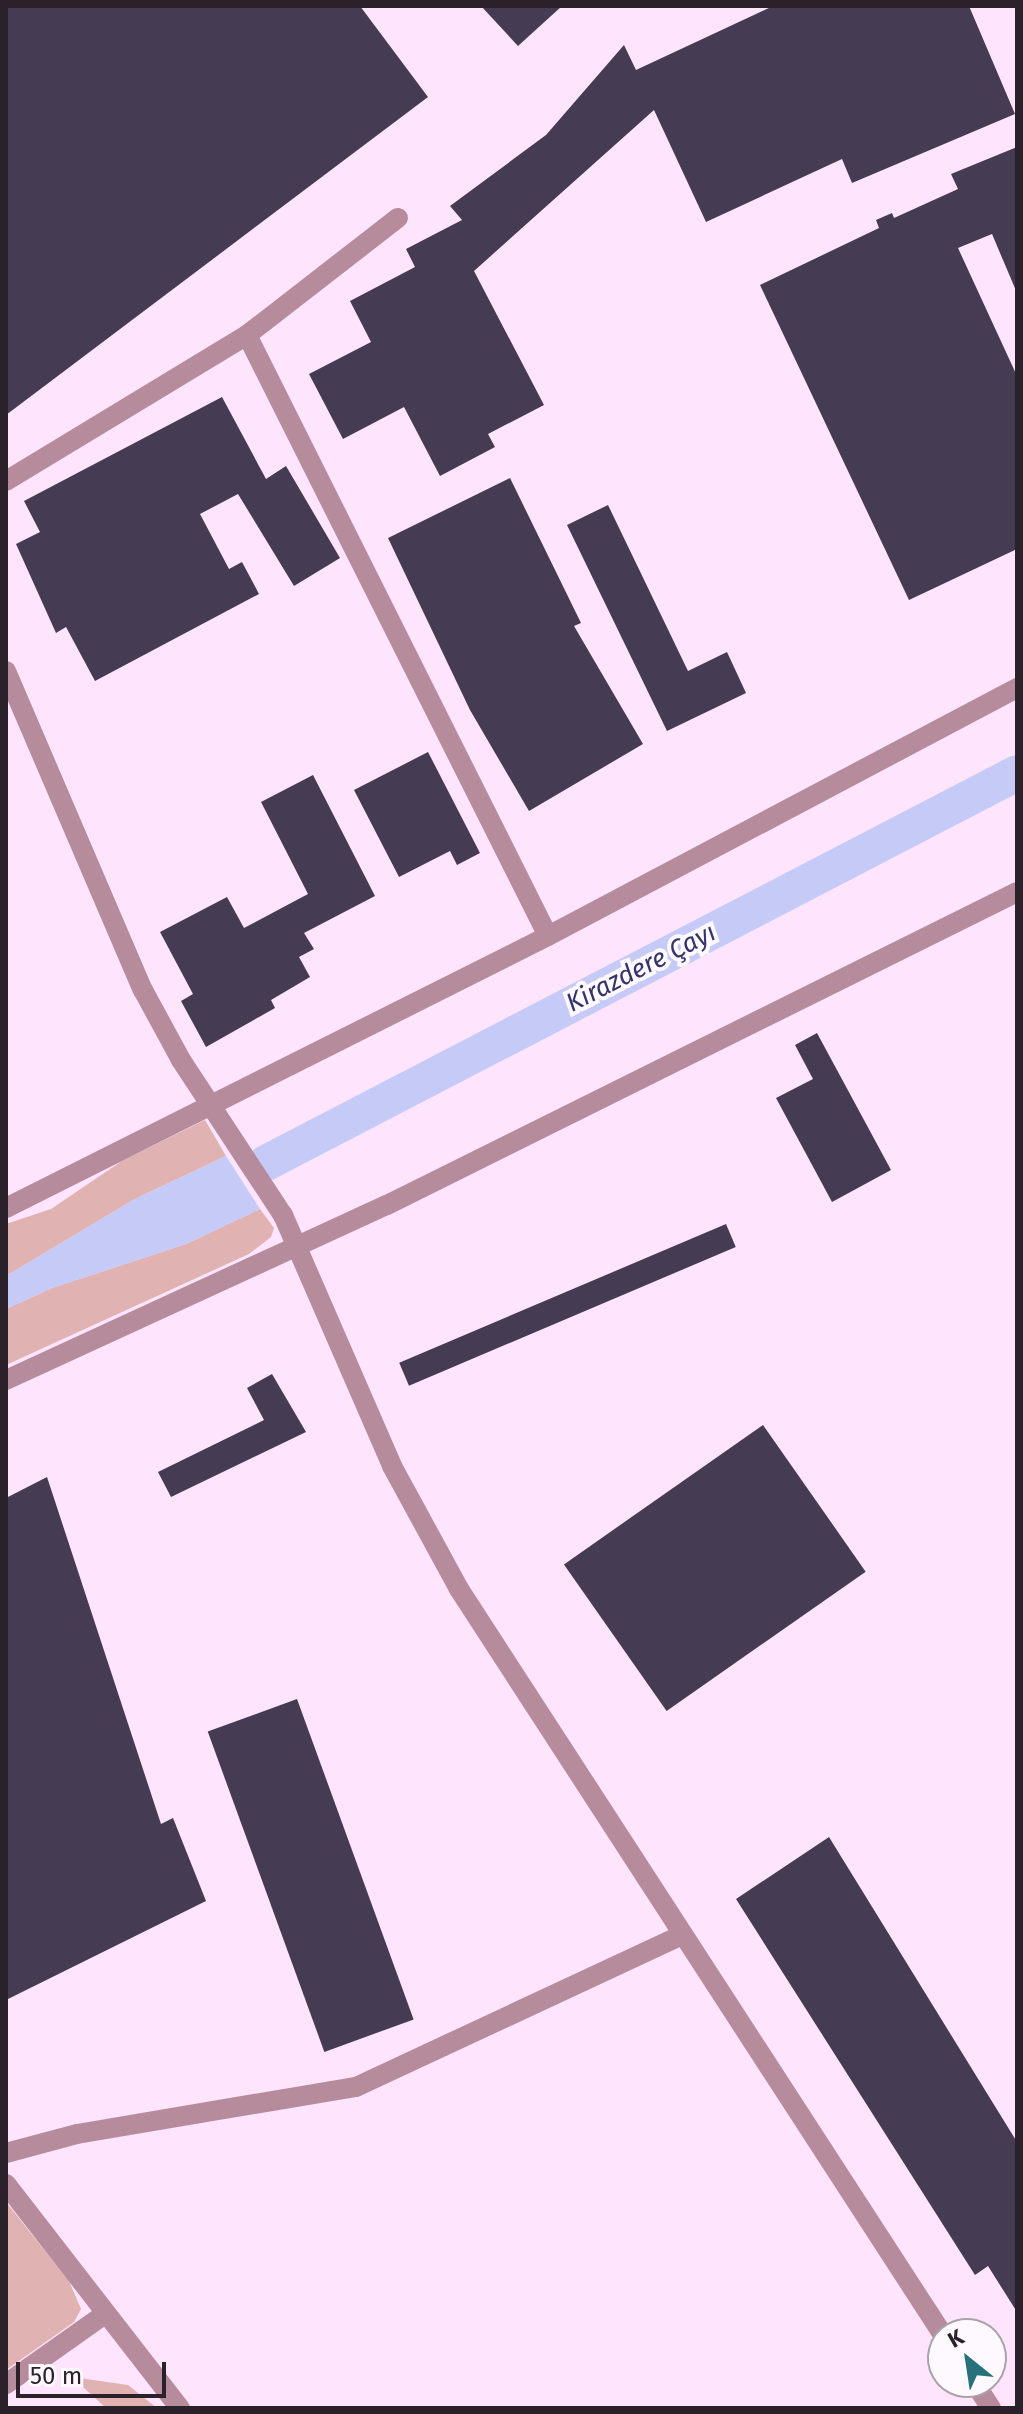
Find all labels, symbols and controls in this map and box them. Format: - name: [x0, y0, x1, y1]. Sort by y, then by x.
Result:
- water label: Kirazdere Çayı: [561, 917, 721, 1019]
- north arrow: [927, 2318, 1007, 2398]
- text: K: [943, 2323, 969, 2354]
- scale bar: [20, 2346, 170, 2396]
- text: 50 m: [30, 2362, 82, 2390]

